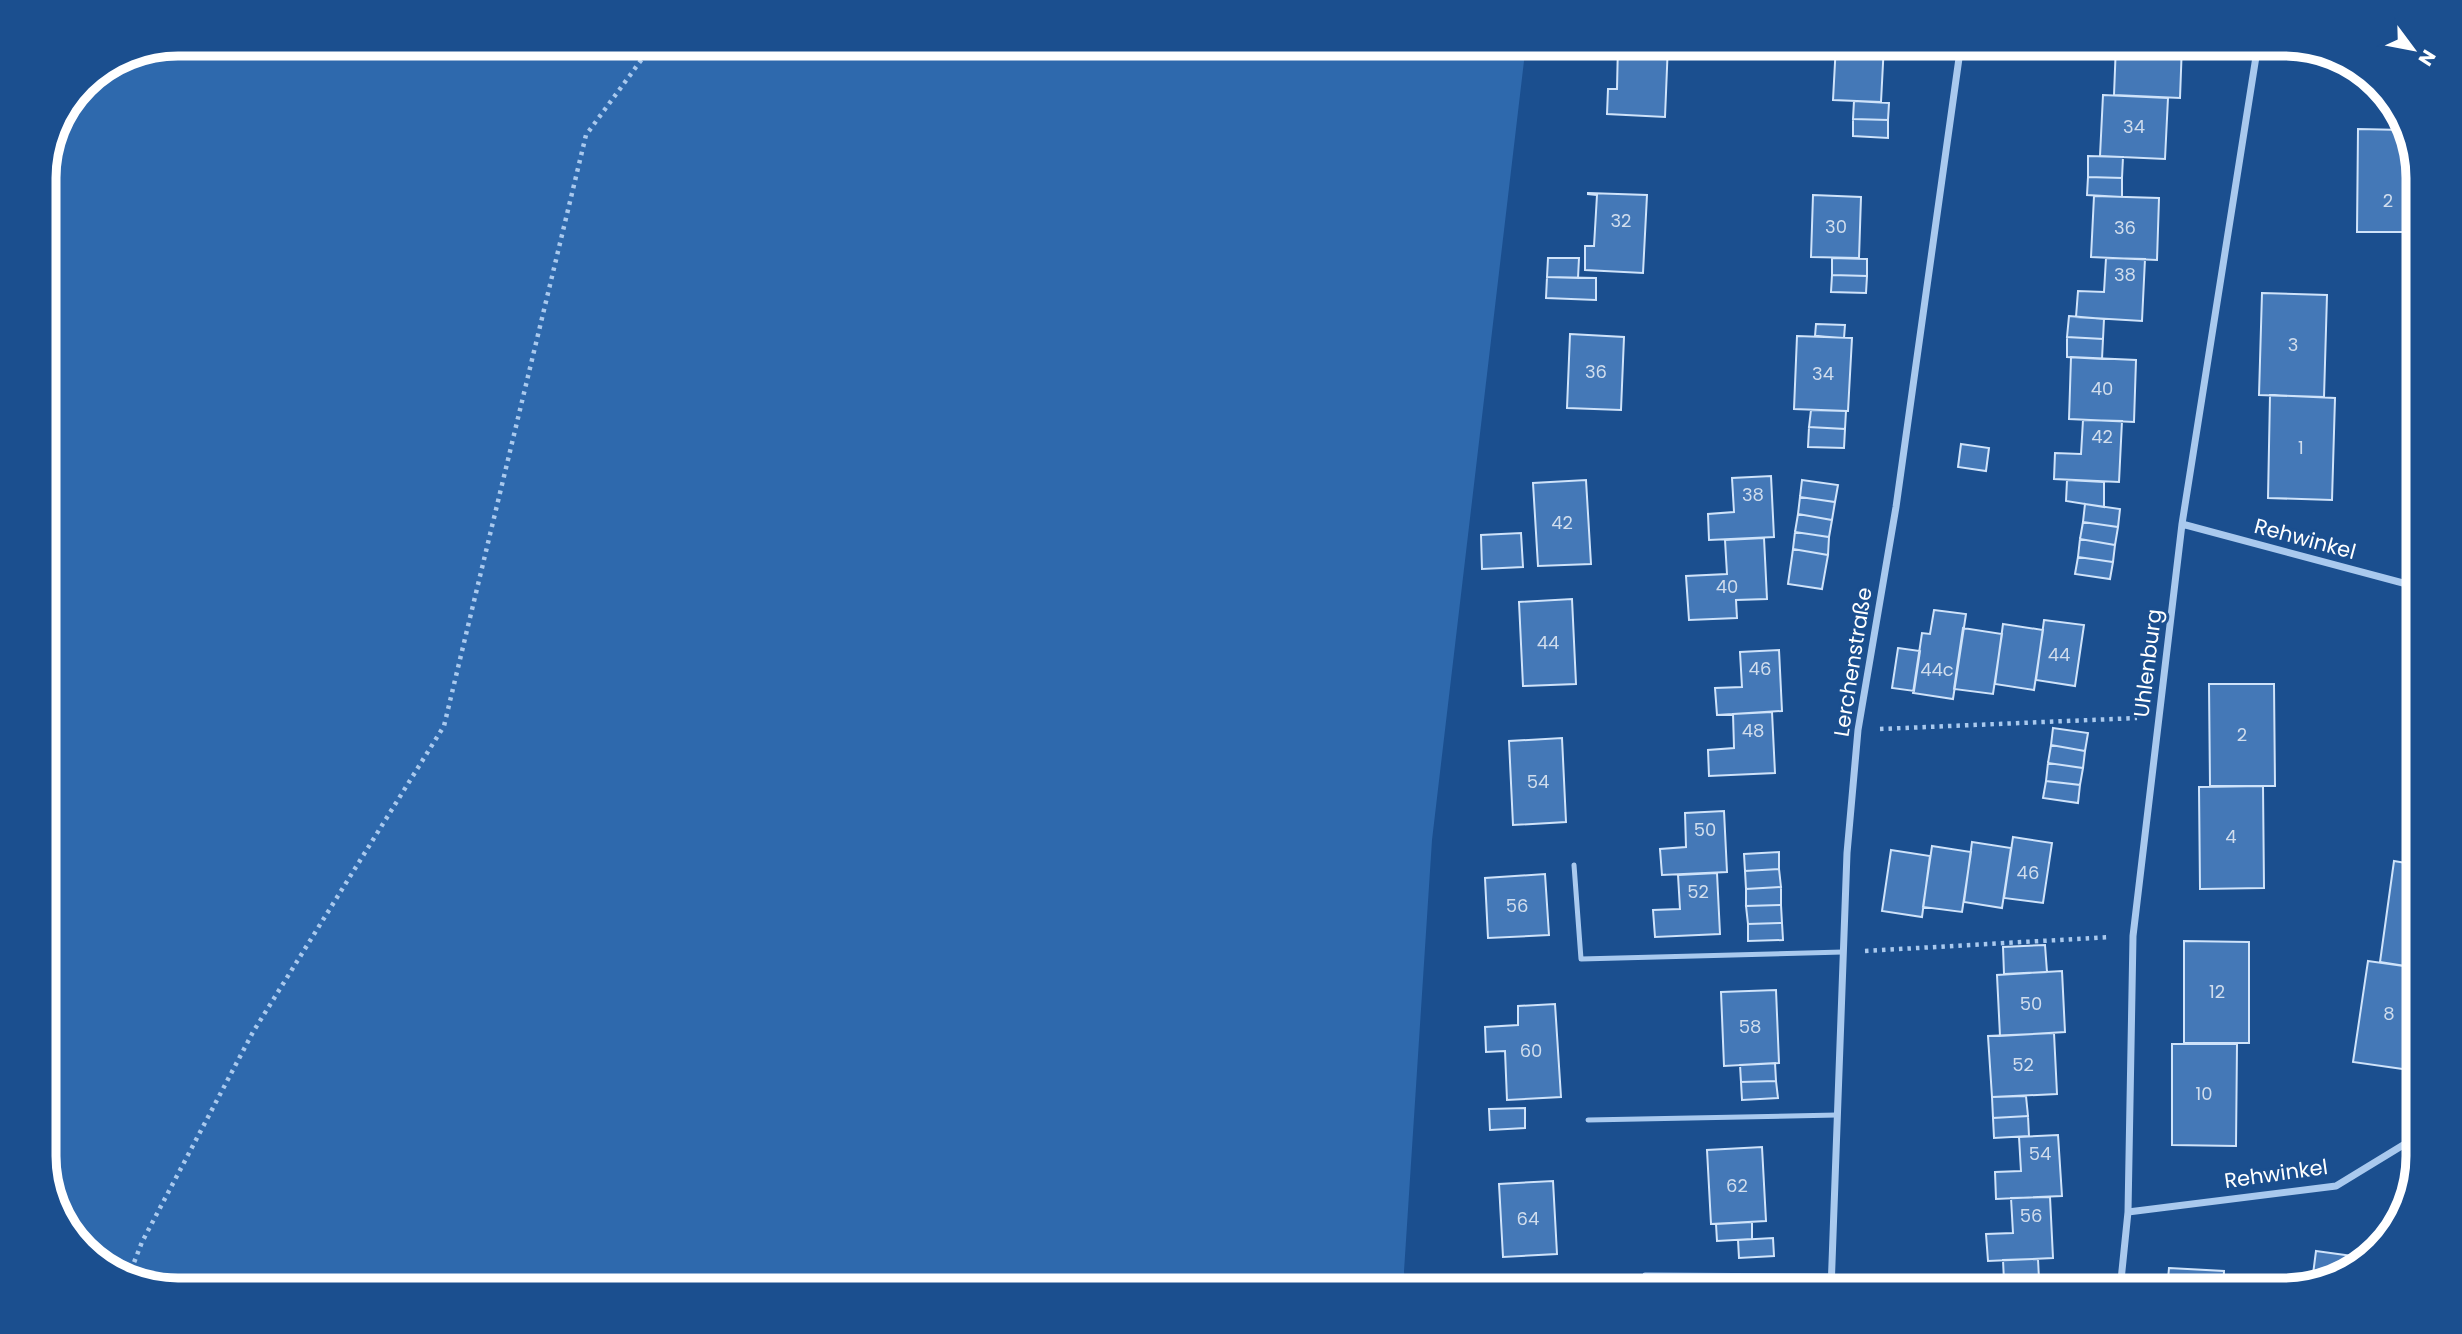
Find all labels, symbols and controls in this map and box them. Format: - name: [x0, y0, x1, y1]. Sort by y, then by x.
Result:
- north arrow: [2378, 14, 2448, 84]
- text: N: [2412, 45, 2442, 71]
- house number: 34: [2123, 114, 2145, 139]
- house number: 2: [2383, 188, 2393, 213]
- house number: 32: [1611, 208, 1631, 233]
- house number: 30: [1825, 214, 1847, 239]
- house number: 36: [2114, 215, 2136, 240]
- house number: 38: [2114, 262, 2136, 287]
- house number: 3: [2288, 332, 2298, 357]
- house number: 36: [1585, 359, 1607, 384]
- house number: 34: [1812, 361, 1834, 386]
- house number: 40: [2091, 376, 2113, 401]
- house number: 42: [2091, 424, 2113, 449]
- house number: 1: [2298, 435, 2304, 460]
- house number: 38: [1742, 482, 1764, 507]
- house number: 42: [1551, 510, 1573, 535]
- street label: Rehwinkel: [2251, 511, 2359, 566]
- house number: 40: [1716, 574, 1738, 599]
- street label: Lerchenstraße: [1826, 585, 1879, 739]
- street label: Uhlenburg: [2126, 607, 2169, 719]
- house number: 44: [1537, 630, 1559, 655]
- house number: 44: [2048, 642, 2070, 667]
- house number: 46: [1749, 656, 1771, 681]
- house number: 44c: [1920, 657, 1954, 682]
- house number: 48: [1742, 718, 1764, 743]
- house number: 2: [2237, 722, 2247, 747]
- house number: 54: [1527, 769, 1549, 794]
- house number: 50: [1694, 817, 1716, 842]
- house number: 4: [2225, 824, 2237, 849]
- house number: 46: [2017, 860, 2039, 885]
- house number: 52: [1687, 879, 1709, 904]
- house number: 56: [1506, 893, 1528, 918]
- house number: 12: [2209, 979, 2225, 1004]
- house number: 50: [2020, 991, 2042, 1016]
- house number: 8: [2383, 1001, 2395, 1026]
- house number: 58: [1739, 1014, 1761, 1039]
- house number: 60: [1520, 1038, 1542, 1063]
- house number: 52: [2012, 1052, 2034, 1077]
- house number: 10: [2195, 1081, 2213, 1106]
- house number: 54: [2029, 1141, 2051, 1166]
- street label: Rehwinkel: [2222, 1152, 2329, 1195]
- house number: 62: [1726, 1173, 1748, 1198]
- house number: 56: [2020, 1203, 2042, 1228]
- house number: 64: [1517, 1206, 1539, 1231]

